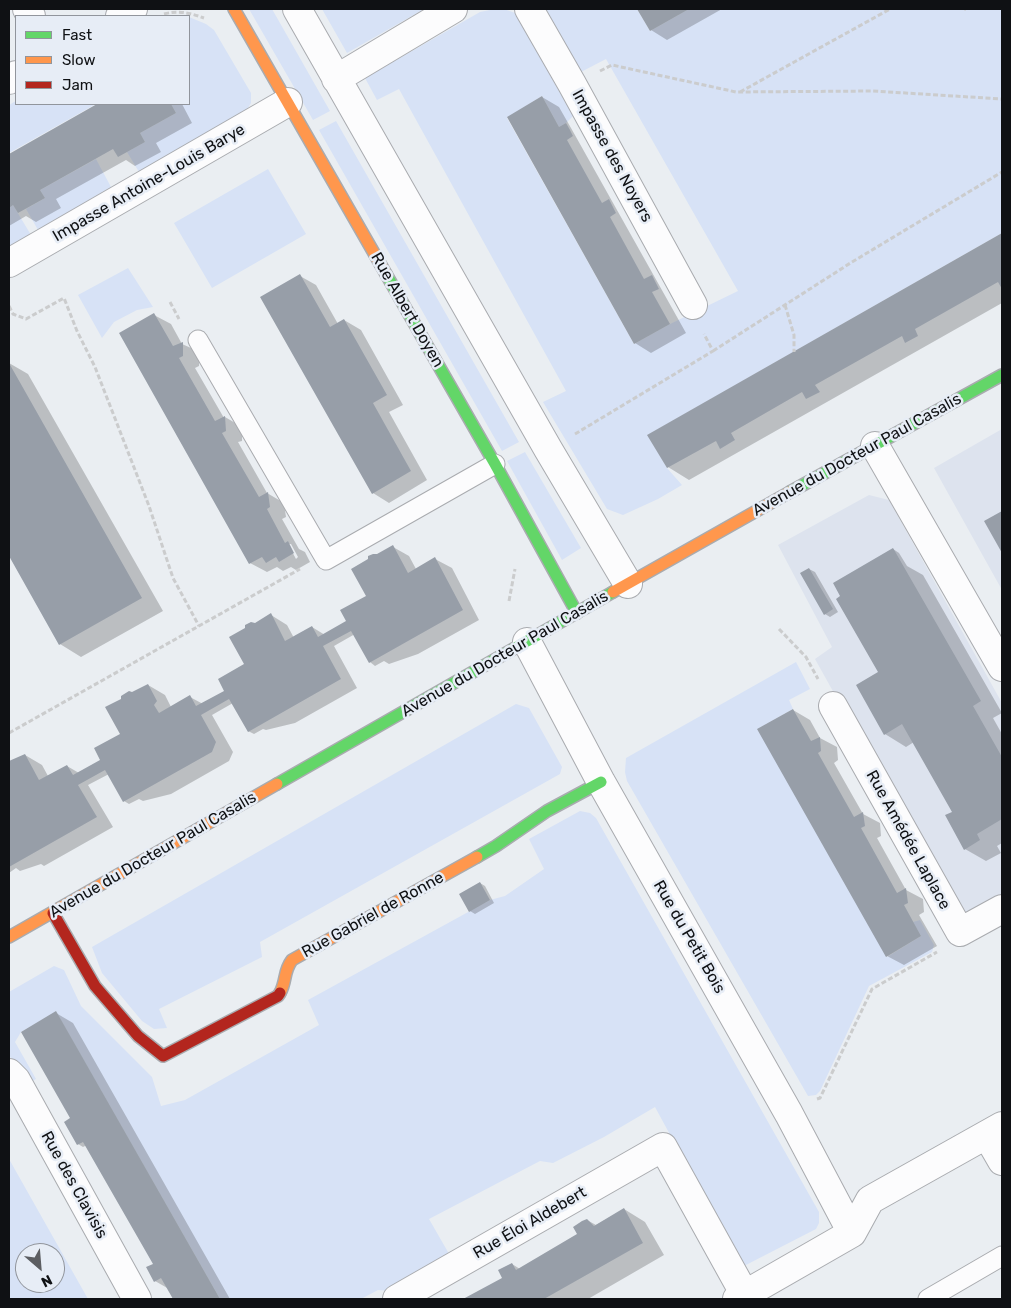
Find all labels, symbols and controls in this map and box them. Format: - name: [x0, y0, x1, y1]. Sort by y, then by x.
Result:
- legend: [15, 15, 190, 105]
- text: Fast: [62, 26, 92, 44]
- text: Slow: [62, 51, 95, 69]
- text: Jam: [62, 76, 93, 94]
- street label: Impasse des Noyers: [568, 86, 656, 226]
- street label: Impasse Antoine-Louis Barye: [49, 120, 249, 246]
- street label: Rue Albert Doyen: [366, 249, 448, 371]
- street label: Avenue du Docteur Paul Casalis: [749, 389, 965, 521]
- street label: Avenue du Docteur Paul Casalis: [398, 587, 612, 721]
- street label: Rue Amédée Laplace: [862, 767, 954, 913]
- street label: Avenue du Docteur Paul Casalis: [46, 788, 260, 922]
- street label: Rue Gabriel de Ronne: [299, 868, 447, 962]
- street label: Rue du Petit Bois: [649, 877, 729, 997]
- street label: Rue des Clavisis: [37, 1128, 111, 1242]
- street label: Rue Éloi Aldebert: [470, 1183, 590, 1263]
- north arrow: [15, 1243, 65, 1293]
- text: N: [38, 1271, 55, 1291]

